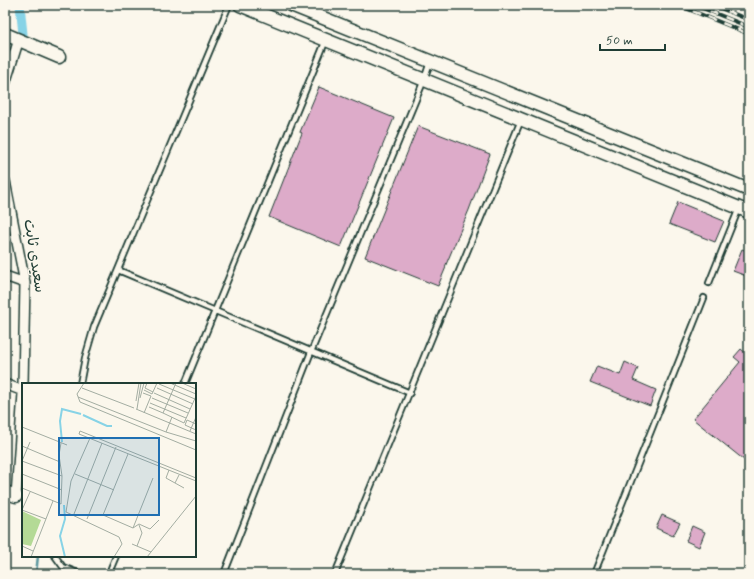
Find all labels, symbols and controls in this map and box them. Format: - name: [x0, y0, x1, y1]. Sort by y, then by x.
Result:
- scale bar: [600, 26, 665, 52]
- text: 50 m: [606, 33, 633, 49]
- street label: سعیدی ثابت: [18, 218, 50, 294]
- inset map: [22, 383, 196, 557]

